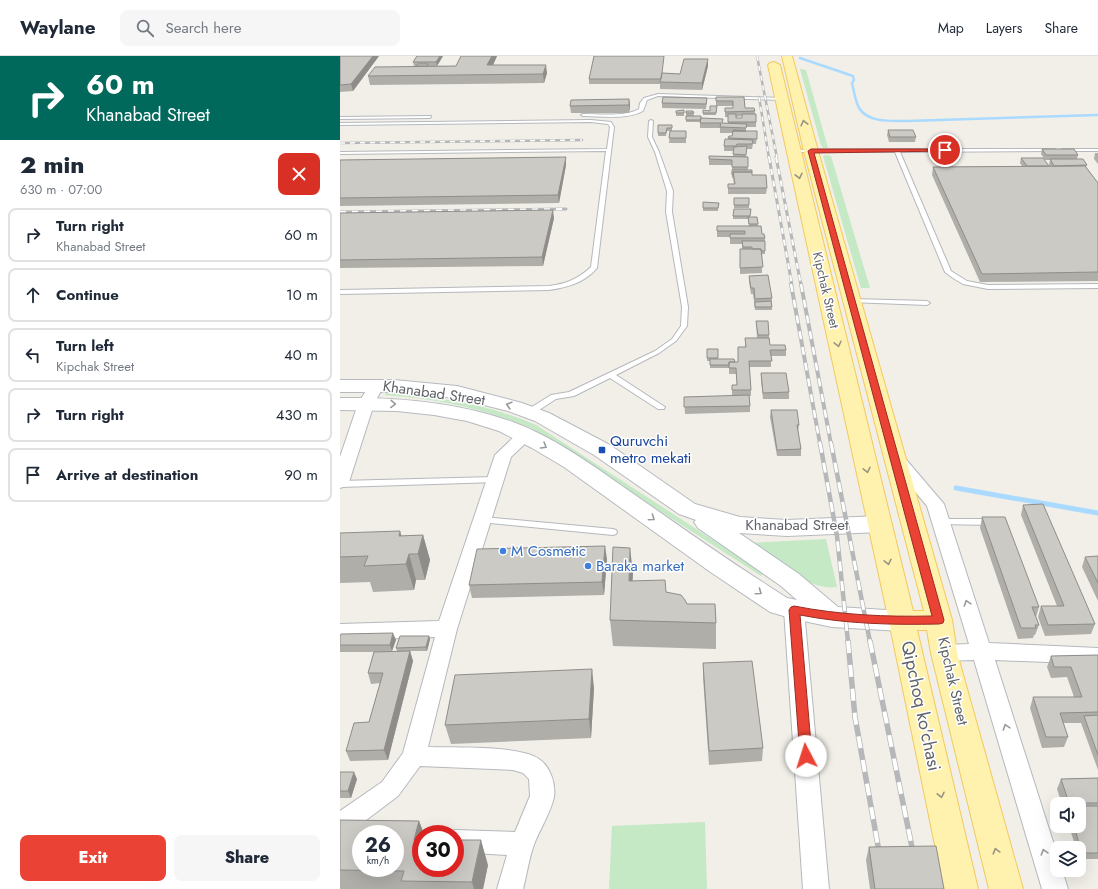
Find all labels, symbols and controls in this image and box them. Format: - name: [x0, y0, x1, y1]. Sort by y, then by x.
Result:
- search box: [120, 10, 400, 46]
- text: Waylane: [20, 14, 96, 41]
- icon: search: [134, 17, 156, 39]
- text: Search here: [166, 17, 241, 39]
- text: Map: [938, 18, 964, 38]
- text: Layers: [986, 18, 1022, 38]
- text: Share: [1044, 18, 1078, 38]
- text: 60 m: [86, 64, 155, 105]
- icon: right: [20, 72, 72, 124]
- text: Khanabad Street: [86, 102, 210, 128]
- one-way arrow: [800, 120, 808, 126]
- pin: [928, 133, 962, 167]
- icon: arrive: [934, 139, 956, 161]
- text: 2 min: [20, 147, 84, 182]
- button: close: [278, 153, 320, 195]
- one-way arrow: [795, 173, 803, 179]
- text: 630 m · 07:00: [20, 180, 102, 199]
- text: Turn right: [56, 215, 124, 237]
- icon: right: [22, 224, 44, 246]
- text: 60 m: [284, 224, 318, 246]
- text: Khanabad Street: [56, 237, 146, 256]
- street label: Kipchak Street: [808, 250, 844, 331]
- icon: ahead: [22, 284, 44, 306]
- text: Continue: [56, 284, 119, 306]
- text: 10 m: [286, 284, 318, 306]
- text: Turn left: [56, 335, 114, 357]
- one-way arrow: [833, 340, 842, 347]
- icon: left: [22, 344, 44, 366]
- text: 40 m: [284, 344, 318, 366]
- text: Kipchak Street: [56, 357, 134, 376]
- street label: Khanabad Street: [381, 375, 487, 411]
- one-way arrow: [390, 400, 396, 408]
- one-way arrow: [506, 401, 513, 410]
- icon: right: [22, 404, 44, 426]
- text: Turn right: [56, 404, 124, 426]
- text: 430 m: [276, 404, 318, 426]
- place label: Quruvchi metro mekati: [610, 430, 691, 469]
- one-way arrow: [540, 442, 547, 449]
- marker: Quruvchi metro mekati: [597, 445, 607, 455]
- icon: arrive: [22, 464, 44, 486]
- text: Arrive at destination: [56, 464, 198, 486]
- text: 90 m: [284, 464, 318, 486]
- one-way arrow: [863, 467, 871, 473]
- one-way arrow: [648, 513, 655, 521]
- street label: Khanabad Street: [745, 514, 849, 536]
- place label: M Cosmetic: [511, 540, 586, 562]
- marker: M Cosmetic: [498, 546, 508, 556]
- place label: Baraka market: [596, 555, 684, 577]
- one-way arrow: [884, 559, 892, 565]
- marker: Baraka market: [583, 561, 593, 571]
- one-way arrow: [754, 587, 761, 594]
- one-way arrow: [963, 600, 972, 607]
- street label: Kipchak Street: [932, 635, 974, 728]
- street label: Qipchoq ko'chasi: [895, 638, 947, 774]
- one-way arrow: [1002, 724, 1011, 731]
- position arrow: [785, 735, 827, 777]
- one-way arrow: [936, 792, 944, 799]
- map controls: [1050, 797, 1086, 877]
- button: sound: [1050, 797, 1086, 833]
- speed limit sign: 30: [412, 825, 464, 877]
- text: 26: [365, 831, 391, 860]
- button: Exit: [20, 835, 166, 881]
- button: Share: [174, 835, 320, 881]
- button: layers: [1050, 841, 1086, 877]
- one-way arrow: [992, 848, 1001, 855]
- one-way arrow: [1040, 848, 1049, 855]
- text: km/h: [367, 853, 389, 868]

